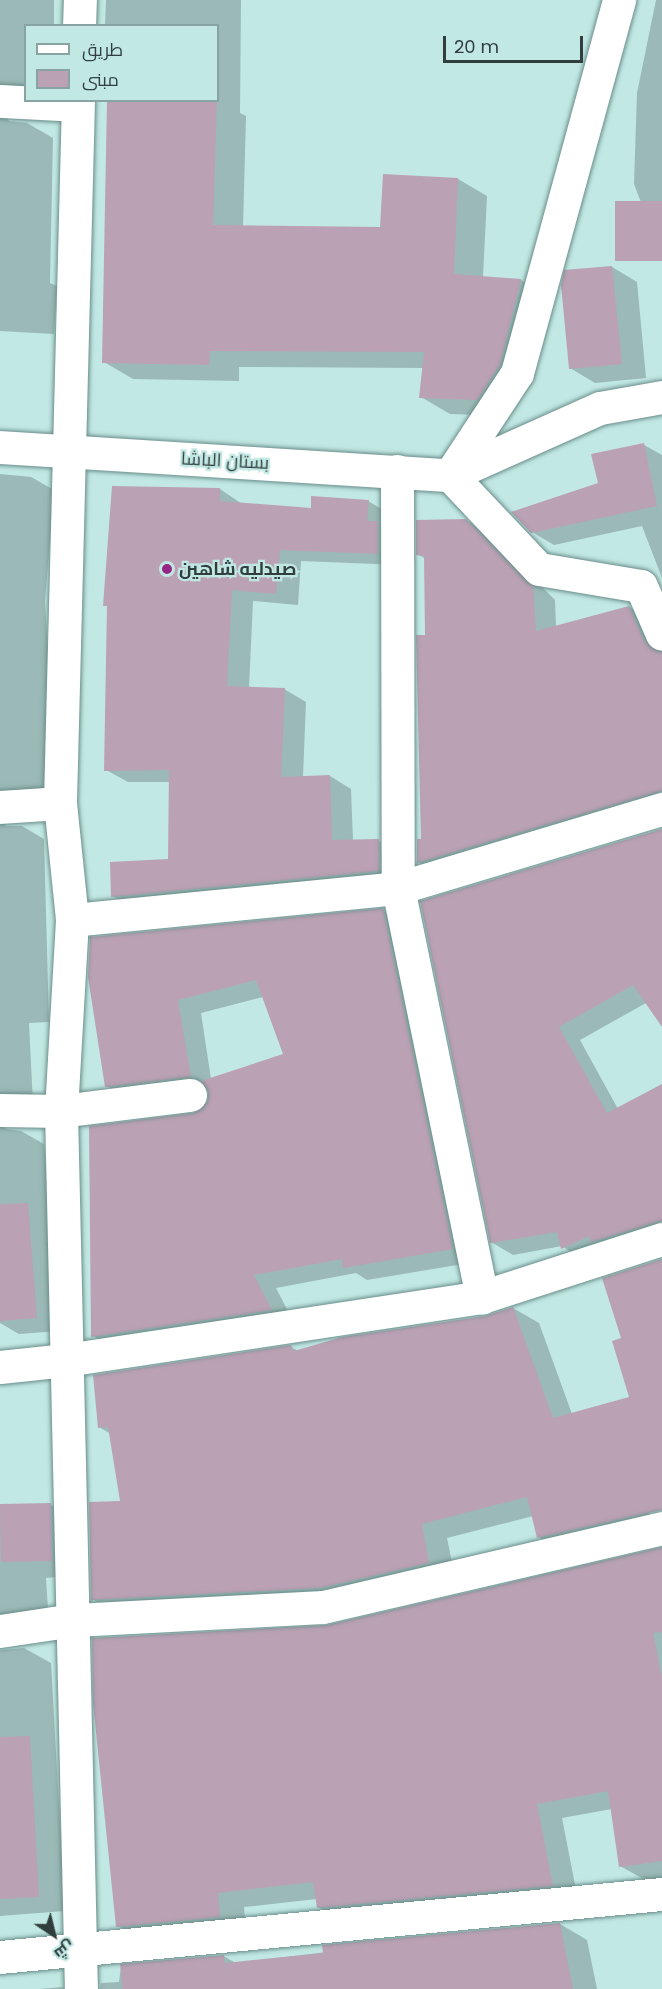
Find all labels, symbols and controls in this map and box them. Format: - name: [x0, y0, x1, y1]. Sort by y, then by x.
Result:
- legend: [24, 24, 219, 102]
- scale bar: [446, 24, 586, 62]
- text: 20 m: [454, 34, 499, 59]
- text: طريق: [82, 37, 123, 62]
- text: مبنى: [82, 67, 119, 92]
- street label: بستان الباشا: [180, 448, 270, 474]
- place label: صيدليه شاهين: [179, 558, 297, 580]
- marker: صيدليه شاهين: [160, 562, 174, 576]
- north arrow: [24, 1905, 84, 1965]
- text: ش: [50, 1935, 80, 1965]

